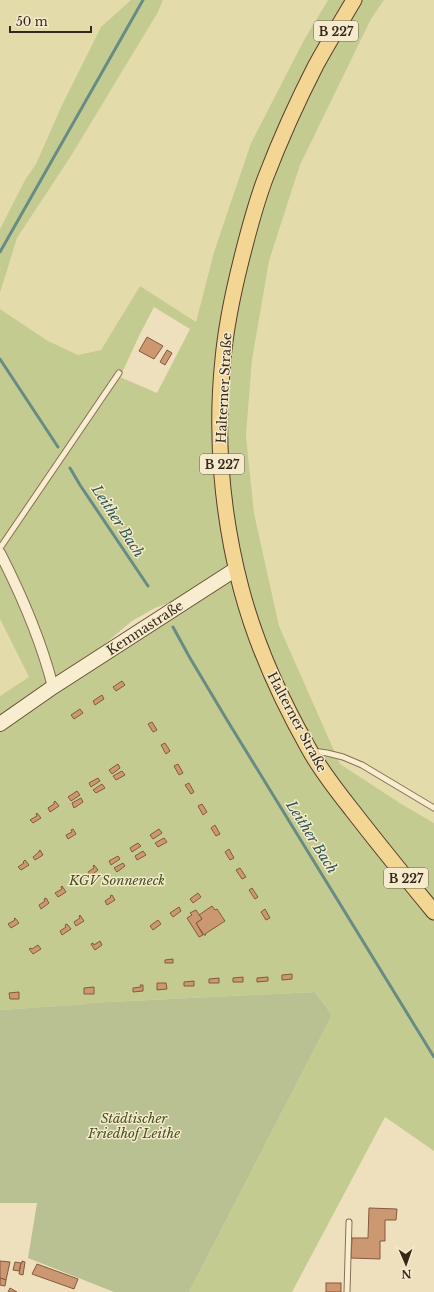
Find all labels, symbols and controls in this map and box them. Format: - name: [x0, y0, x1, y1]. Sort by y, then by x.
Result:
- scale bar: [10, 8, 91, 34]
- text: 50 m: [16, 14, 48, 29]
- road number: B 227: [314, 21, 358, 41]
- street label: Halterner Straße: [213, 332, 235, 444]
- road number: B 227: [200, 454, 244, 474]
- water label: Leither Bach: [87, 481, 148, 561]
- street label: Kemnastraße: [103, 597, 187, 659]
- street label: Halterner Straße: [263, 669, 331, 775]
- water label: Leither Bach: [282, 796, 342, 877]
- road number: B 227: [384, 868, 428, 888]
- park label: KGV Sonneneck: [68, 872, 165, 889]
- park label: Städtischer Friedhof Leithe: [87, 1110, 180, 1142]
- north arrow: [386, 1244, 426, 1284]
- text: N: [400, 1267, 412, 1281]

